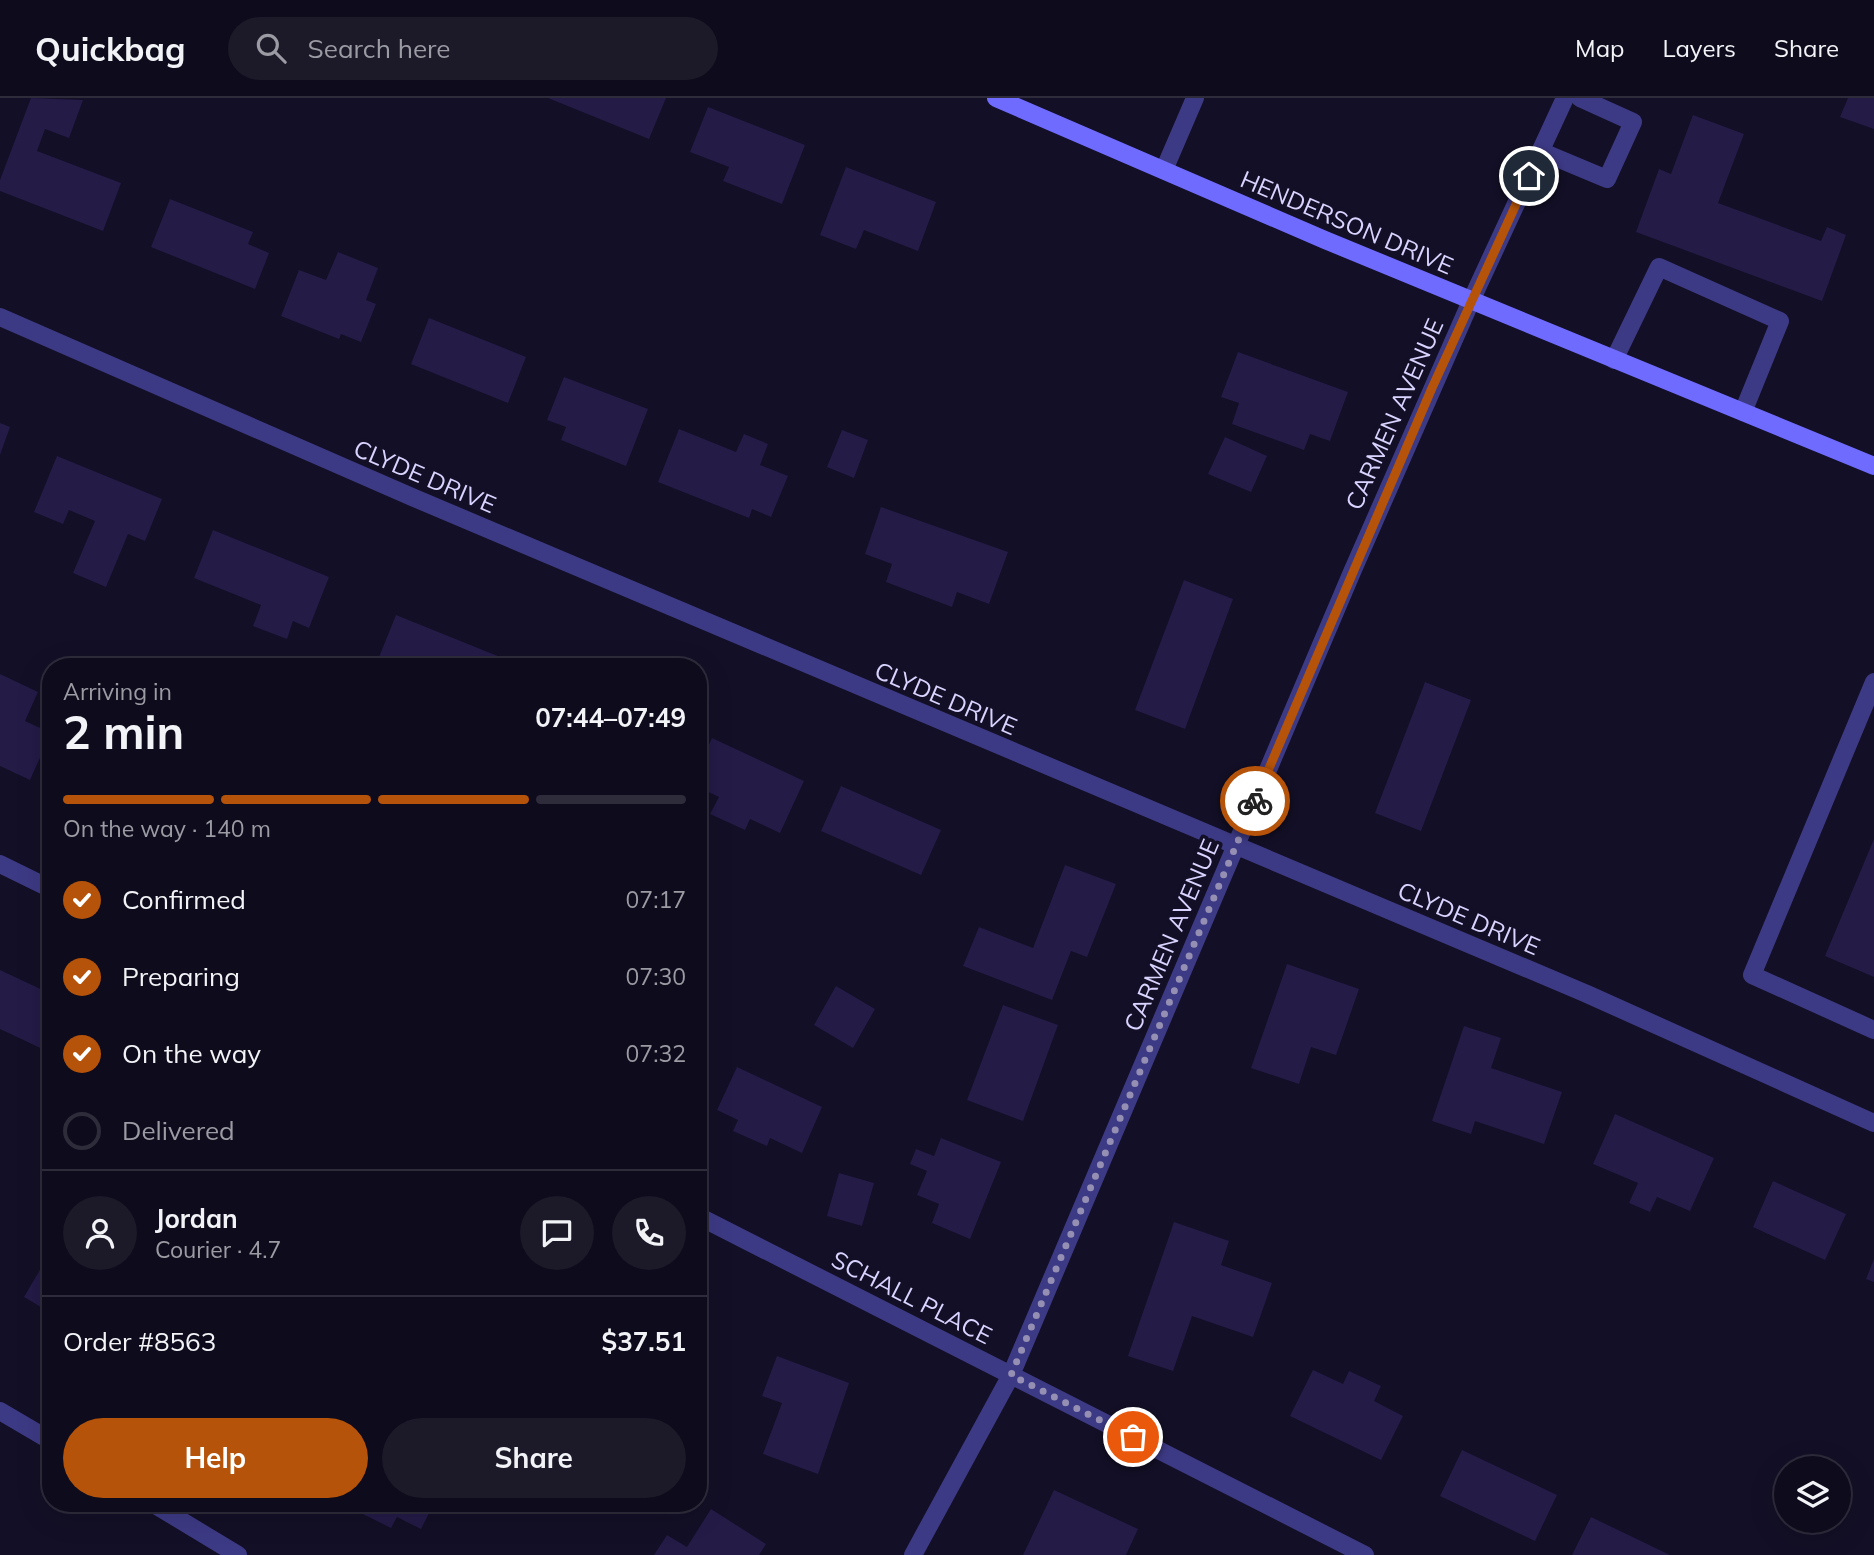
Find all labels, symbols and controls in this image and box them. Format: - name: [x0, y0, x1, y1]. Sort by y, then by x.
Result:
- search box: [228, 17, 718, 80]
- text: Quickbag: [35, 28, 186, 69]
- icon: search: [252, 29, 290, 67]
- text: Search here: [308, 32, 450, 65]
- text: Map: [1575, 33, 1624, 63]
- text: Layers: [1662, 33, 1736, 63]
- text: Share: [1774, 33, 1839, 63]
- pin: [1499, 146, 1559, 206]
- icon: home: [1510, 157, 1548, 195]
- street label: HENDERSON DRIVE: [1236, 164, 1458, 280]
- street label: CARMEN AVENUE: [1338, 314, 1450, 514]
- street label: CLYDE DRIVE: [349, 433, 501, 519]
- street label: CLYDE DRIVE: [870, 655, 1022, 741]
- text: Arriving in: [63, 677, 172, 706]
- text: 07:44–07:49: [535, 701, 686, 734]
- text: 2 min: [63, 703, 184, 761]
- courier: [1220, 766, 1290, 836]
- icon: bike: [1236, 782, 1274, 820]
- text: On the way · 140 m: [63, 814, 271, 843]
- street label: CARMEN AVENUE: [1117, 834, 1225, 1036]
- street label: CLYDE DRIVE: [1393, 875, 1545, 961]
- icon: check: [63, 881, 101, 919]
- text: Confirmed: [122, 883, 246, 916]
- text: 07:17: [626, 885, 686, 914]
- icon: check: [63, 958, 101, 996]
- text: Preparing: [122, 960, 240, 993]
- text: 07:30: [626, 962, 686, 991]
- icon: check: [63, 1035, 101, 1073]
- text: On the way: [122, 1037, 261, 1070]
- text: 07:32: [626, 1039, 686, 1068]
- text: Delivered: [122, 1114, 235, 1147]
- button: person: [63, 1196, 137, 1270]
- button: chat: [520, 1196, 594, 1270]
- button: phone: [612, 1196, 686, 1270]
- text: Jordan: [155, 1202, 238, 1235]
- text: Courier · 4.7: [155, 1235, 281, 1264]
- street label: SCHALL PLACE: [827, 1244, 997, 1350]
- text: Order #8563: [63, 1325, 216, 1358]
- text: $37.51: [602, 1325, 686, 1358]
- pin: [1103, 1407, 1163, 1467]
- button: Help: [63, 1418, 368, 1498]
- button: Share: [382, 1418, 686, 1498]
- icon: bag: [1114, 1418, 1152, 1456]
- map controls: [1774, 1456, 1851, 1533]
- button: layers: [1774, 1456, 1851, 1533]

